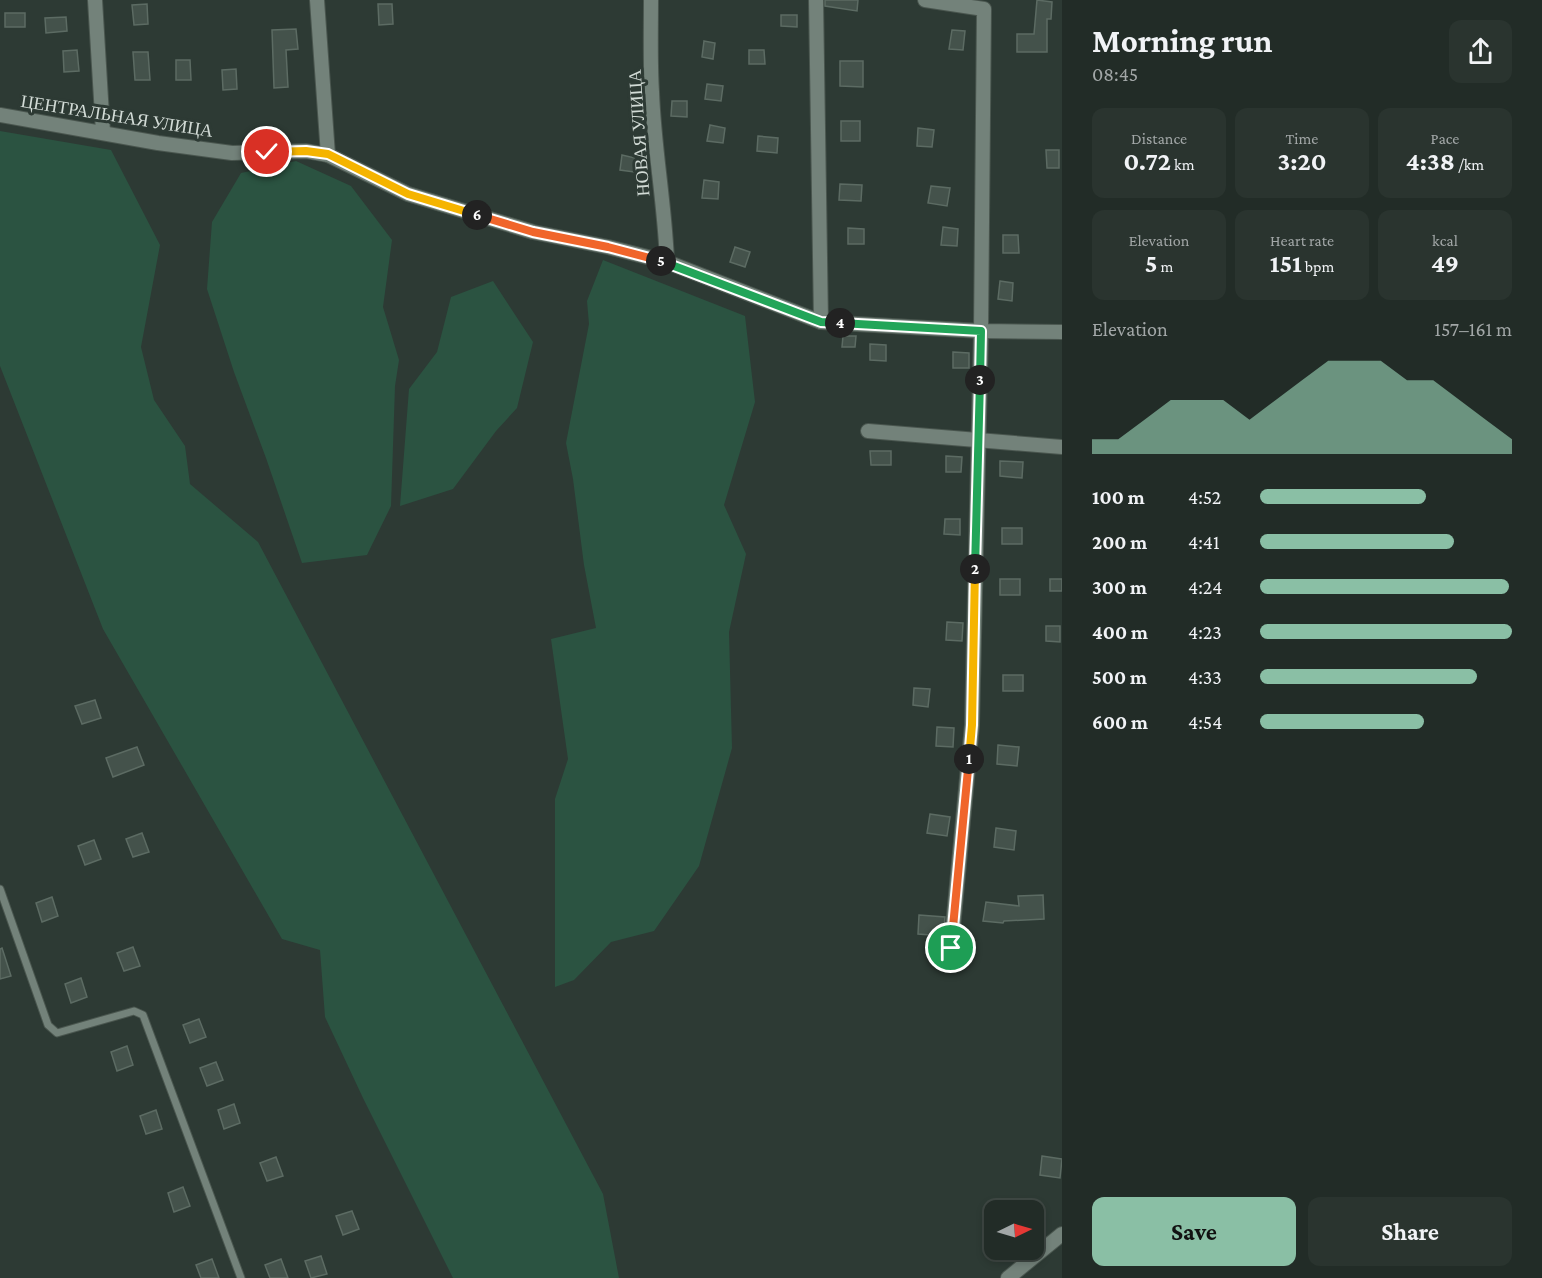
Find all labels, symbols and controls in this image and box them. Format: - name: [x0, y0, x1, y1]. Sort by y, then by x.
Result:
- button: share: [1449, 20, 1512, 83]
- text: Morning run: [1092, 22, 1273, 59]
- text: 08:45: [1092, 63, 1138, 85]
- street label: НОВАЯ УЛИЦА: [625, 69, 653, 197]
- street label: ЦЕНТРАЛЬНАЯ УЛИЦА: [19, 91, 215, 141]
- pin: [241, 126, 292, 177]
- text: Distance: [1131, 130, 1187, 147]
- text: Time: [1286, 130, 1318, 147]
- text: Pace: [1431, 130, 1459, 147]
- icon: check: [250, 135, 283, 168]
- text: 0.72: [1124, 147, 1171, 176]
- text: 3:20: [1278, 147, 1326, 176]
- text: 4:38: [1406, 147, 1455, 176]
- text: km: [1171, 156, 1194, 173]
- text: /km: [1455, 156, 1484, 173]
- pin: 6: [462, 200, 492, 230]
- text: 6: [473, 206, 481, 223]
- text: Elevation: [1129, 232, 1189, 249]
- text: Heart rate: [1270, 232, 1334, 249]
- text: kcal: [1432, 232, 1458, 249]
- pin: 5: [646, 246, 676, 276]
- text: 5: [1145, 249, 1157, 278]
- text: 151: [1270, 249, 1302, 278]
- text: 49: [1431, 249, 1459, 278]
- text: 5: [657, 252, 665, 269]
- text: m: [1157, 258, 1173, 275]
- text: bpm: [1302, 258, 1334, 275]
- pin: 4: [825, 308, 855, 338]
- text: 4: [836, 314, 844, 331]
- text: Elevation: [1092, 318, 1168, 340]
- text: 157–161 m: [1434, 318, 1512, 340]
- pin: 3: [965, 365, 995, 395]
- text: 3: [976, 371, 984, 388]
- text: 100 m: [1092, 486, 1145, 508]
- text: 4:52: [1188, 486, 1221, 508]
- text: 200 m: [1092, 531, 1147, 553]
- text: 4:41: [1188, 531, 1220, 553]
- pin: 2: [960, 554, 990, 584]
- text: 2: [971, 560, 979, 577]
- text: 300 m: [1092, 576, 1147, 598]
- text: 4:24: [1188, 576, 1223, 598]
- text: 400 m: [1092, 621, 1148, 643]
- text: 4:23: [1188, 621, 1222, 643]
- text: 500 m: [1092, 666, 1147, 688]
- text: 4:33: [1188, 666, 1222, 688]
- text: 600 m: [1092, 711, 1148, 733]
- text: 4:54: [1188, 711, 1222, 733]
- pin: 1: [954, 744, 984, 774]
- text: 1: [966, 750, 972, 767]
- pin: [925, 922, 976, 973]
- icon: arrive: [934, 931, 967, 964]
- button: Save: [1092, 1197, 1296, 1266]
- button: Share: [1308, 1197, 1512, 1266]
- north arrow: [984, 1200, 1044, 1260]
- map controls: [984, 1200, 1044, 1260]

